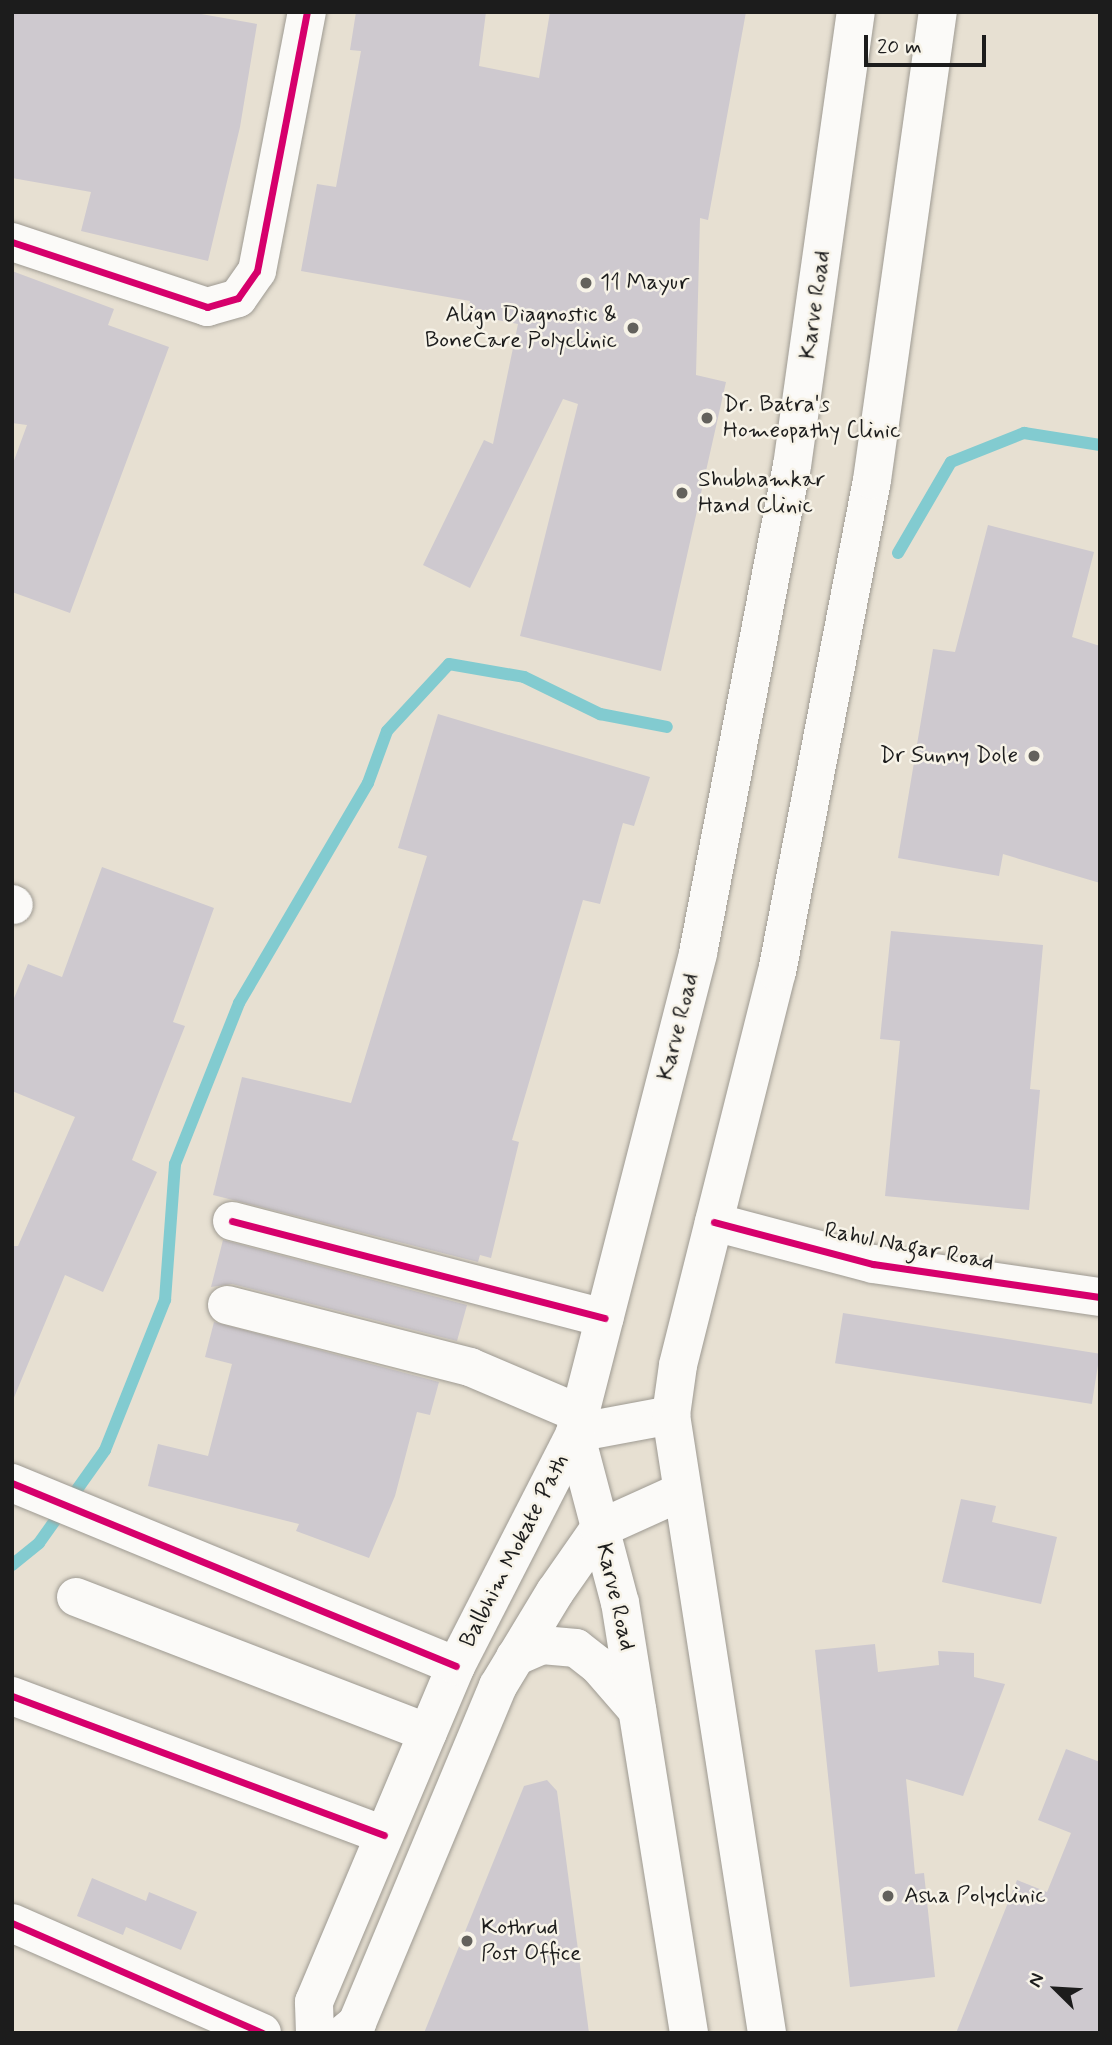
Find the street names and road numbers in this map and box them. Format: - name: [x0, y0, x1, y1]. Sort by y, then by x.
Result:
- street label: Karve Road: [795, 249, 837, 361]
- street label: Karve Road: [652, 970, 706, 1084]
- street label: Rahul Nagar Road: [824, 1217, 994, 1277]
- street label: Balbhim Mokate Path: [454, 1449, 576, 1653]
- street label: Karve Road: [589, 1540, 641, 1654]

